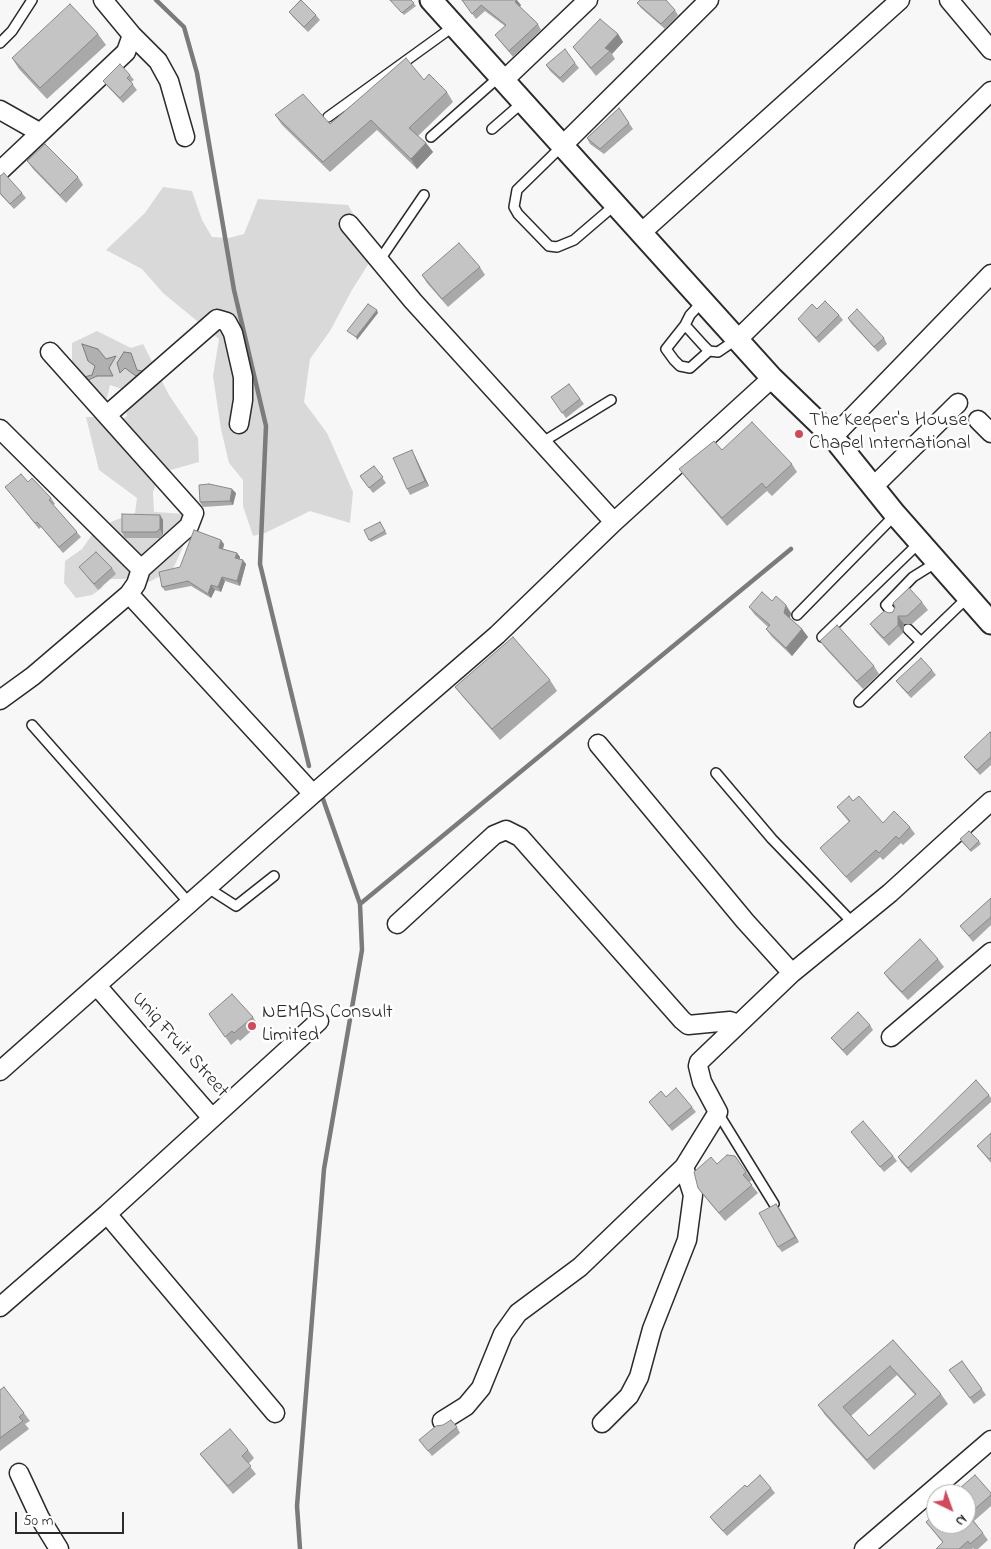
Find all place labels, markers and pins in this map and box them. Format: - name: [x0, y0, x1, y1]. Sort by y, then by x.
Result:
- place label: The Keeper's House Chapel International: [809, 410, 970, 457]
- marker: The Keeper's House Chapel International: [793, 428, 805, 440]
- place label: NEMAS Consult Limited: [262, 1002, 393, 1049]
- marker: NEMAS Consult Limited: [246, 1020, 258, 1032]

